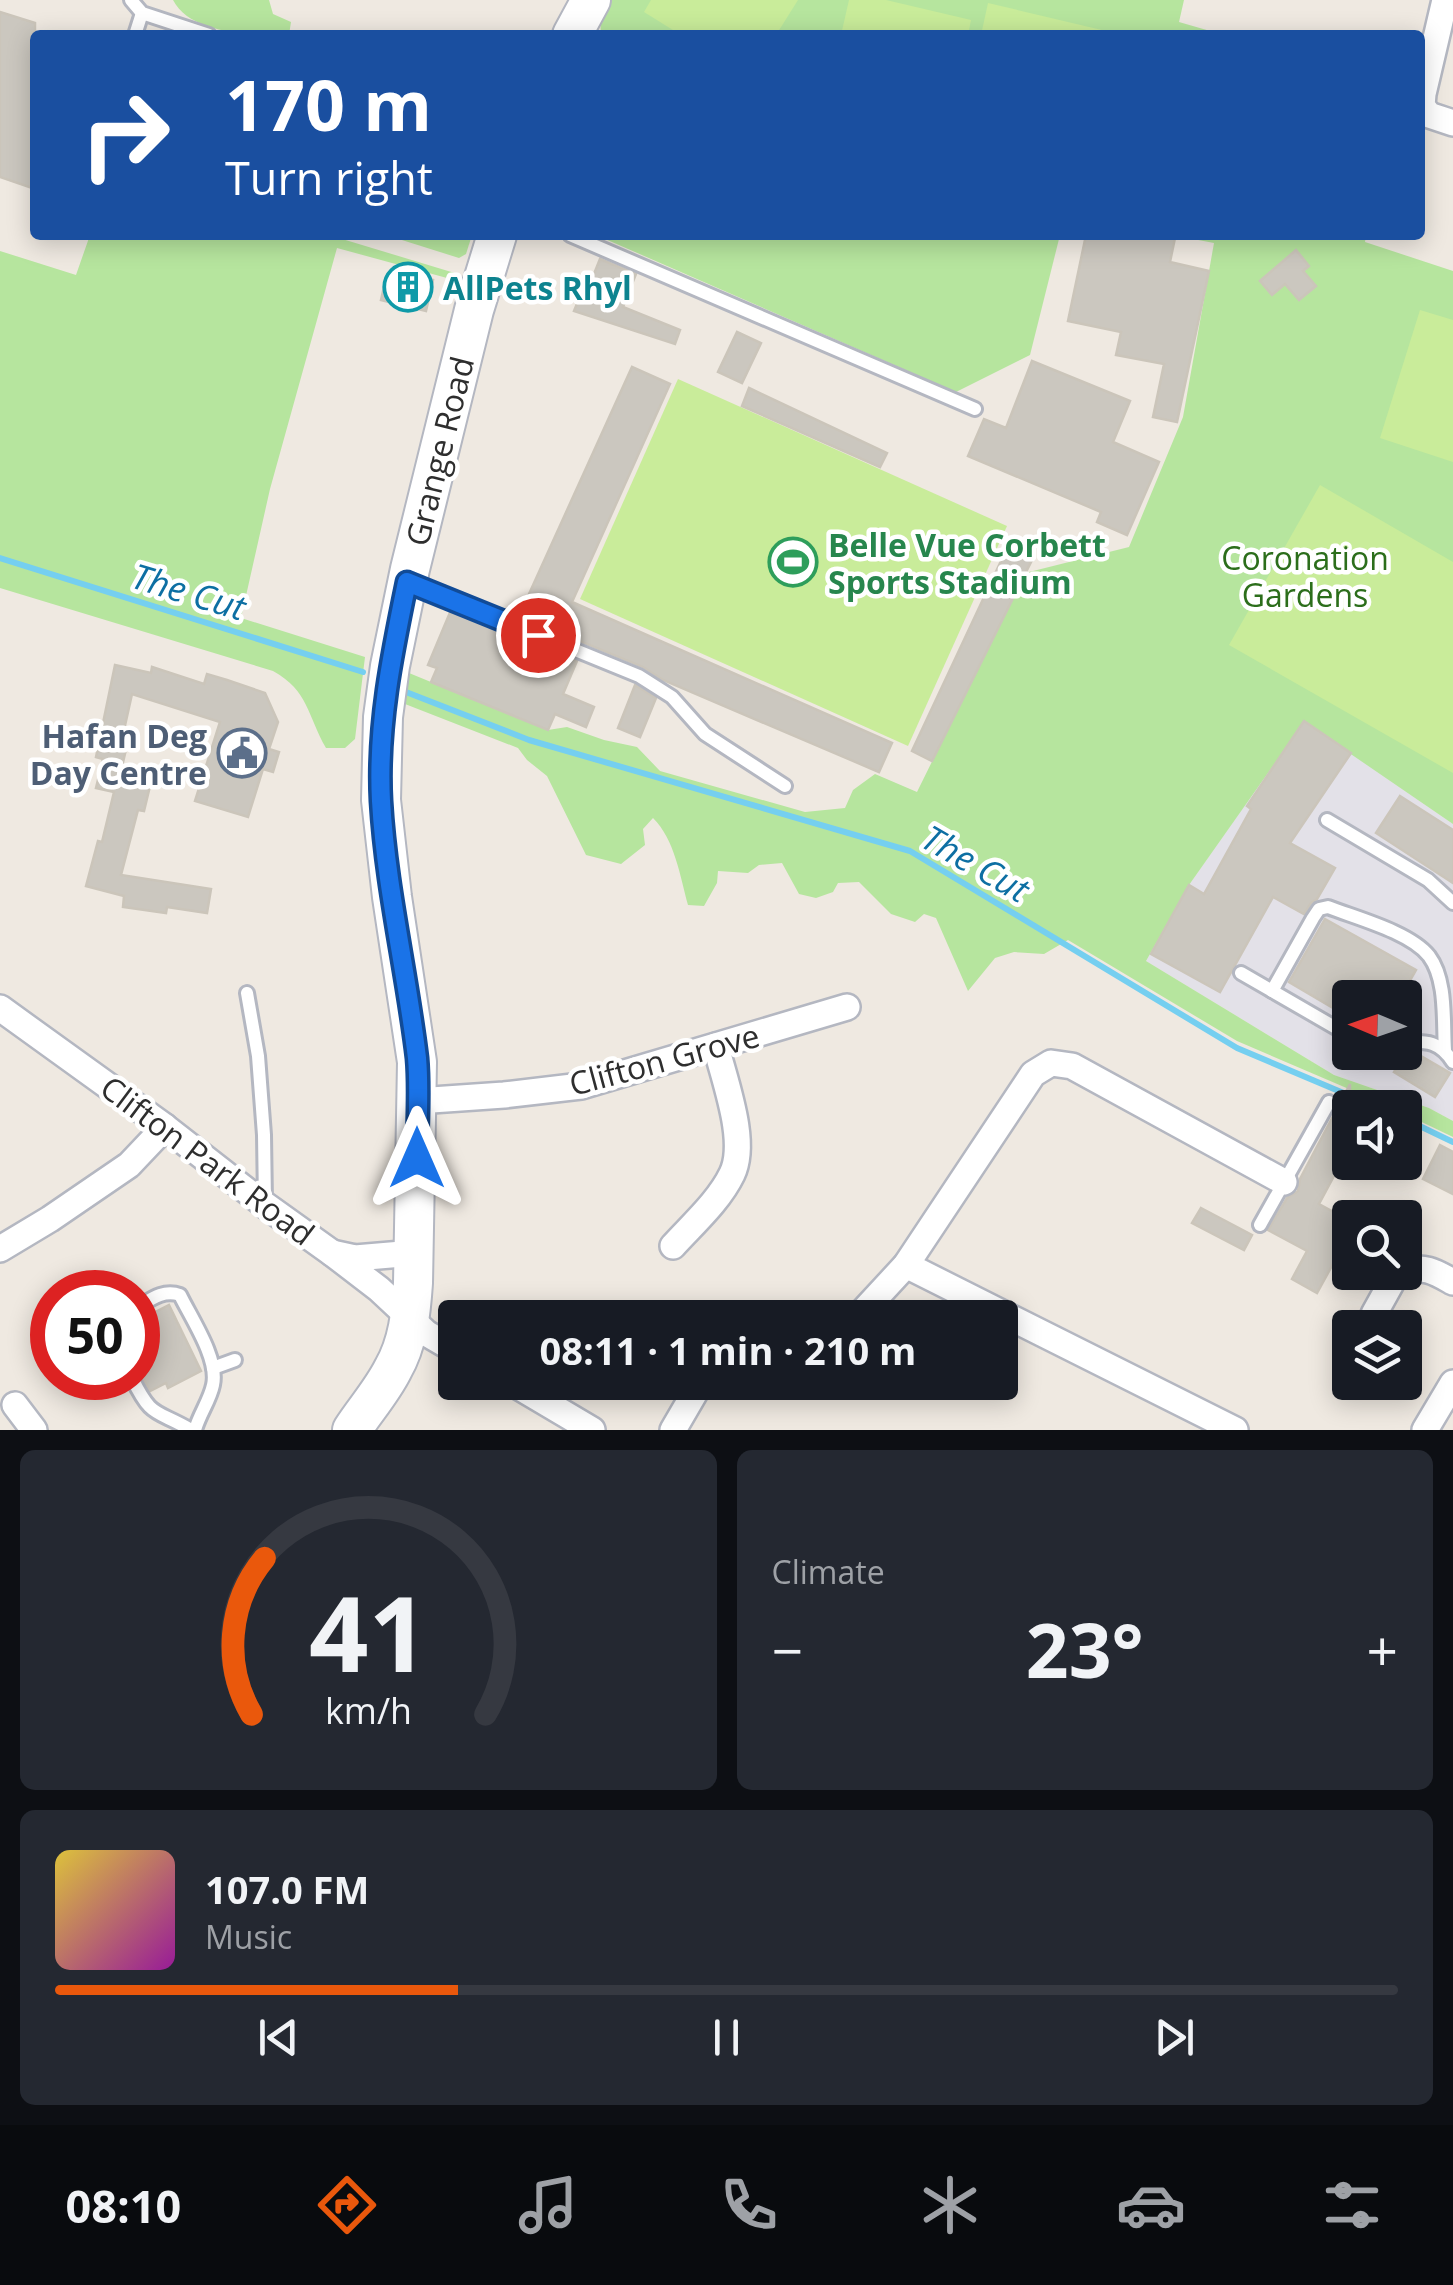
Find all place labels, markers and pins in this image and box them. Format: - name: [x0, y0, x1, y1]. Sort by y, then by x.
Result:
- building icon: AllPets Rhyl: [382, 261, 434, 313]
- place label: AllPets Rhyl: [443, 266, 632, 309]
- place label: Belle Vue Corbett Sports Stadium: [828, 523, 1106, 603]
- sports icon: Belle Vue Corbett Sports Stadium: [767, 536, 819, 588]
- pin: [496, 593, 581, 678]
- place label: Hafan Deg Day Centre: [30, 714, 207, 794]
- public building icon: Hafan Deg Day Centre: [216, 727, 268, 779]

